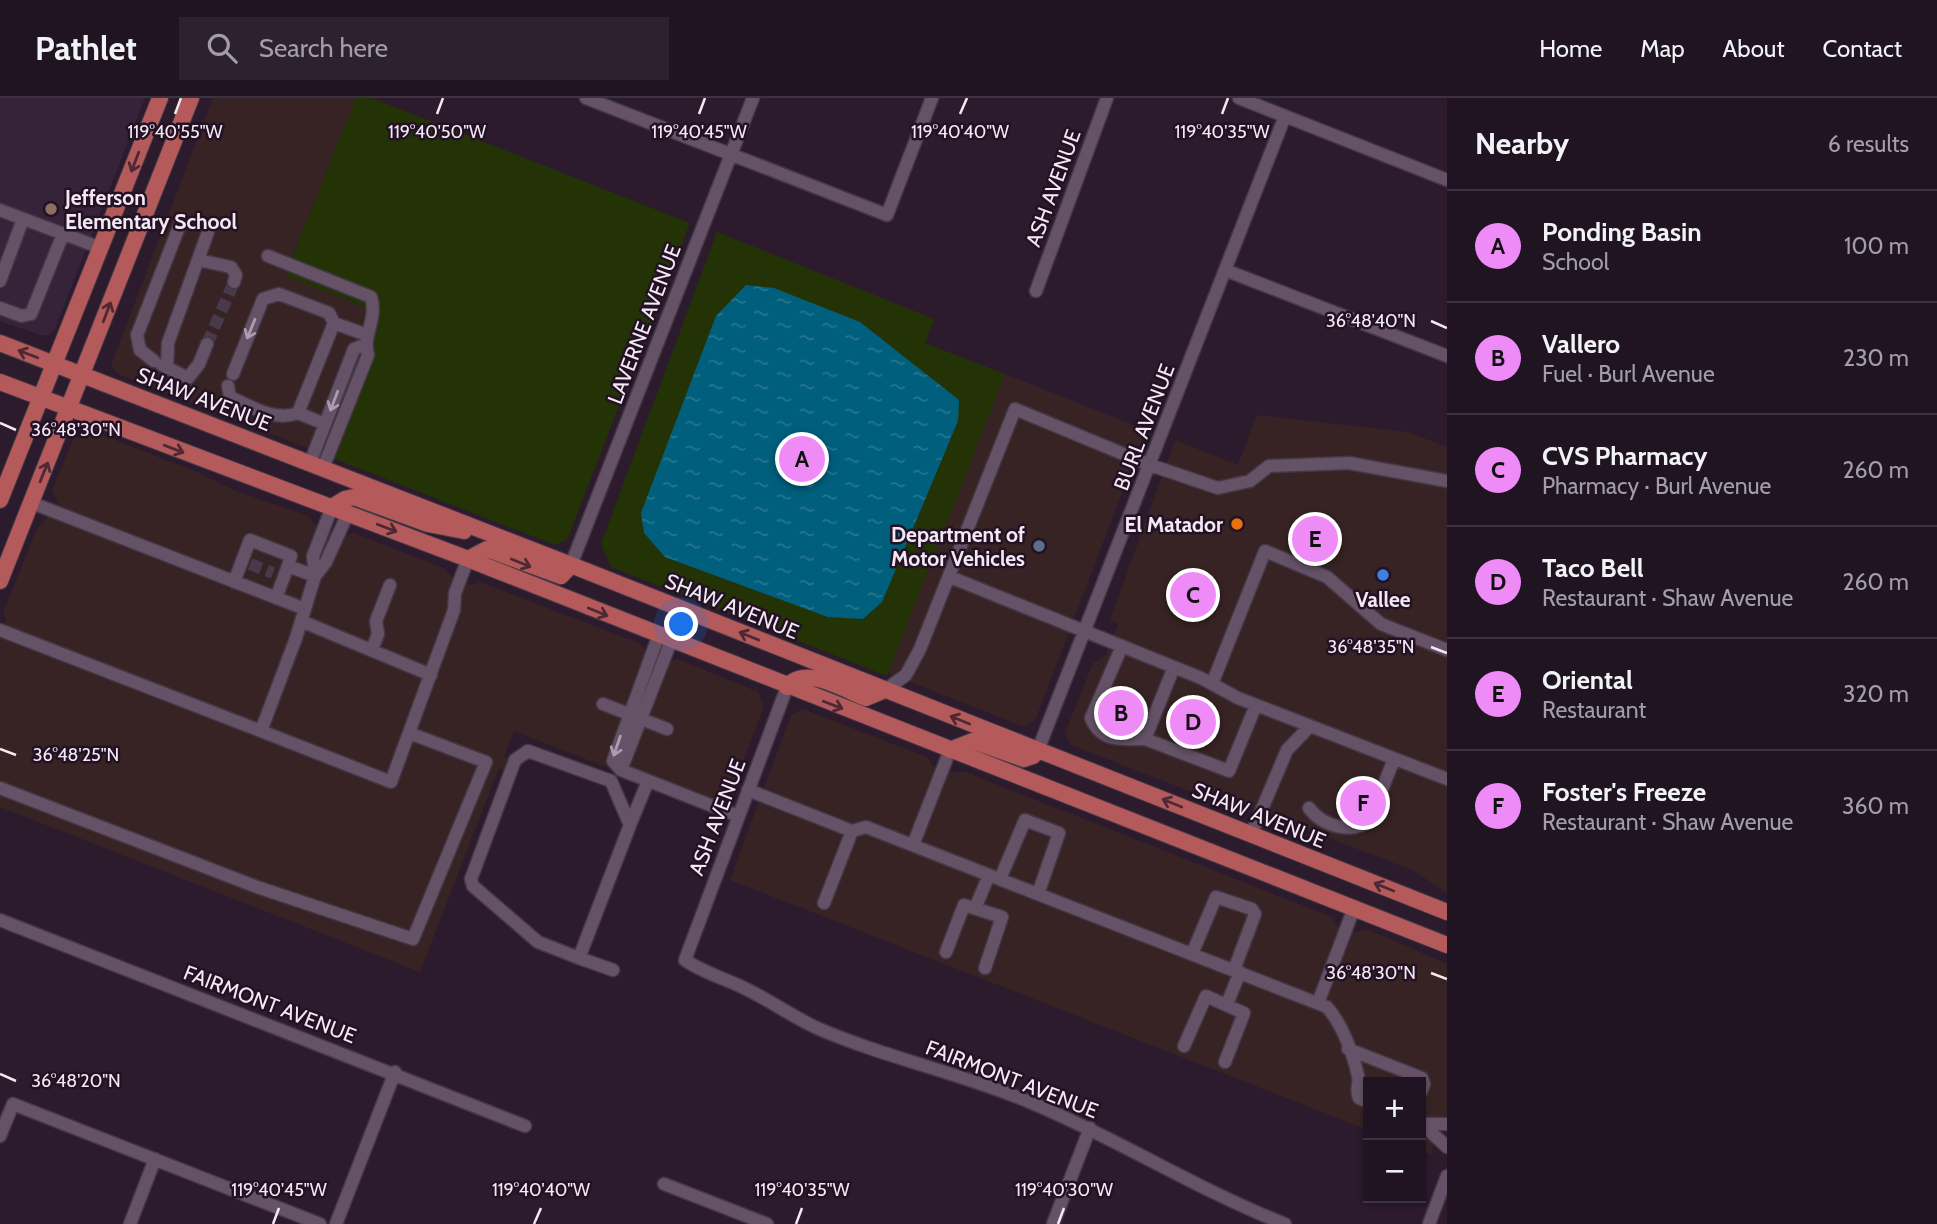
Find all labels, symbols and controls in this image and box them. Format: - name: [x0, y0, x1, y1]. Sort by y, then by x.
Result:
- search box: [179, 17, 669, 80]
- text: Pathlet: [35, 28, 137, 68]
- icon: search: [203, 29, 241, 67]
- text: Search here: [259, 32, 388, 64]
- text: Home: [1539, 34, 1602, 63]
- text: Map: [1640, 34, 1685, 63]
- text: About: [1723, 34, 1785, 63]
- text: Contact: [1823, 34, 1902, 63]
- text: 119°40'55"W: [127, 121, 223, 143]
- text: 119°40'50"W: [388, 121, 486, 143]
- text: 119°40'45"W: [651, 121, 747, 143]
- text: 119°40'40"W: [911, 121, 1009, 143]
- text: 119°40'35"W: [1174, 121, 1270, 143]
- text: Nearby: [1475, 125, 1569, 162]
- street label: ASH AVENUE: [1020, 126, 1086, 250]
- text: 6 results: [1828, 130, 1909, 158]
- one-way arrow: [128, 150, 141, 172]
- place label: Jefferson Elementary School: [64, 185, 238, 234]
- marker: Jefferson Elementary School: [43, 201, 59, 217]
- text: Ponding Basin: [1542, 216, 1701, 248]
- text: A: [1491, 232, 1505, 260]
- text: 100 m: [1844, 232, 1909, 260]
- street label: LAVERNE AVENUE: [602, 241, 686, 407]
- text: School: [1542, 248, 1609, 276]
- one-way arrow: [102, 301, 115, 323]
- text: 36°48'40"N: [1326, 310, 1416, 332]
- one-way arrow: [244, 317, 257, 339]
- text: Vallero: [1542, 328, 1620, 360]
- text: B: [1491, 344, 1505, 372]
- text: 230 m: [1843, 344, 1909, 372]
- one-way arrow: [17, 347, 39, 360]
- street label: BURL AVENUE: [1108, 360, 1180, 494]
- text: Fuel · Burl Avenue: [1542, 360, 1715, 388]
- street label: SHAW AVENUE: [133, 362, 275, 436]
- one-way arrow: [327, 389, 340, 411]
- text: 36°48'30"N: [31, 419, 121, 441]
- pin: A: [779, 433, 825, 485]
- text: CVS Pharmacy: [1542, 440, 1707, 472]
- one-way arrow: [162, 443, 184, 456]
- text: C: [1491, 456, 1505, 484]
- text: 260 m: [1842, 456, 1909, 484]
- one-way arrow: [39, 462, 52, 483]
- text: Pharmacy · Burl Avenue: [1542, 472, 1771, 500]
- place label: El Matador: [1125, 512, 1223, 537]
- pin: E: [1292, 513, 1338, 565]
- marker: El Matador: [1229, 516, 1245, 532]
- one-way arrow: [375, 522, 397, 535]
- place label: Department of Motor Vehicles: [891, 522, 1025, 571]
- marker: Department of Motor Vehicles: [1031, 538, 1047, 554]
- text: Taco Bell: [1542, 552, 1644, 584]
- one-way arrow: [510, 557, 532, 570]
- marker: Vallee: [1375, 567, 1391, 583]
- street label: SHAW AVENUE: [662, 568, 802, 644]
- text: D: [1490, 568, 1506, 596]
- text: 260 m: [1842, 568, 1909, 596]
- pin: C: [1170, 569, 1216, 621]
- text: Restaurant · Shaw Avenue: [1542, 584, 1793, 612]
- place label: Vallee: [1355, 587, 1411, 612]
- one-way arrow: [587, 606, 609, 619]
- your location: [664, 607, 698, 641]
- one-way arrow: [739, 628, 760, 641]
- text: 36°48'35"N: [1328, 636, 1414, 658]
- text: Oriental: [1542, 664, 1633, 696]
- text: E: [1491, 680, 1505, 708]
- text: 320 m: [1843, 680, 1909, 708]
- pin: B: [1098, 687, 1144, 739]
- pin: D: [1170, 696, 1216, 748]
- text: Restaurant: [1542, 696, 1646, 724]
- one-way arrow: [821, 699, 843, 712]
- one-way arrow: [950, 712, 972, 725]
- one-way arrow: [610, 735, 622, 757]
- text: 36°48'25"N: [33, 744, 119, 766]
- street label: ASH AVENUE: [683, 755, 751, 879]
- text: Foster's Freeze: [1542, 776, 1706, 808]
- street label: SHAW AVENUE: [1189, 777, 1329, 853]
- pin: F: [1340, 777, 1386, 829]
- text: F: [1492, 792, 1504, 820]
- text: 360 m: [1842, 792, 1909, 820]
- one-way arrow: [1162, 796, 1183, 809]
- text: Restaurant · Shaw Avenue: [1542, 808, 1793, 836]
- one-way arrow: [1373, 880, 1395, 893]
- street label: FAIRMONT AVENUE: [180, 960, 360, 1048]
- text: 36°48'30"N: [1326, 962, 1416, 984]
- street label: FAIRMONT AVENUE: [922, 1035, 1102, 1123]
- text: 36°48'20"N: [31, 1070, 121, 1092]
- map controls: [1363, 1077, 1426, 1203]
- button: +: [1363, 1077, 1426, 1140]
- button: −: [1363, 1140, 1426, 1203]
- text: 119°40'45"W: [231, 1179, 327, 1201]
- text: 119°40'40"W: [492, 1179, 590, 1201]
- text: 119°40'35"W: [754, 1179, 850, 1201]
- text: 119°40'30"W: [1015, 1179, 1113, 1201]

